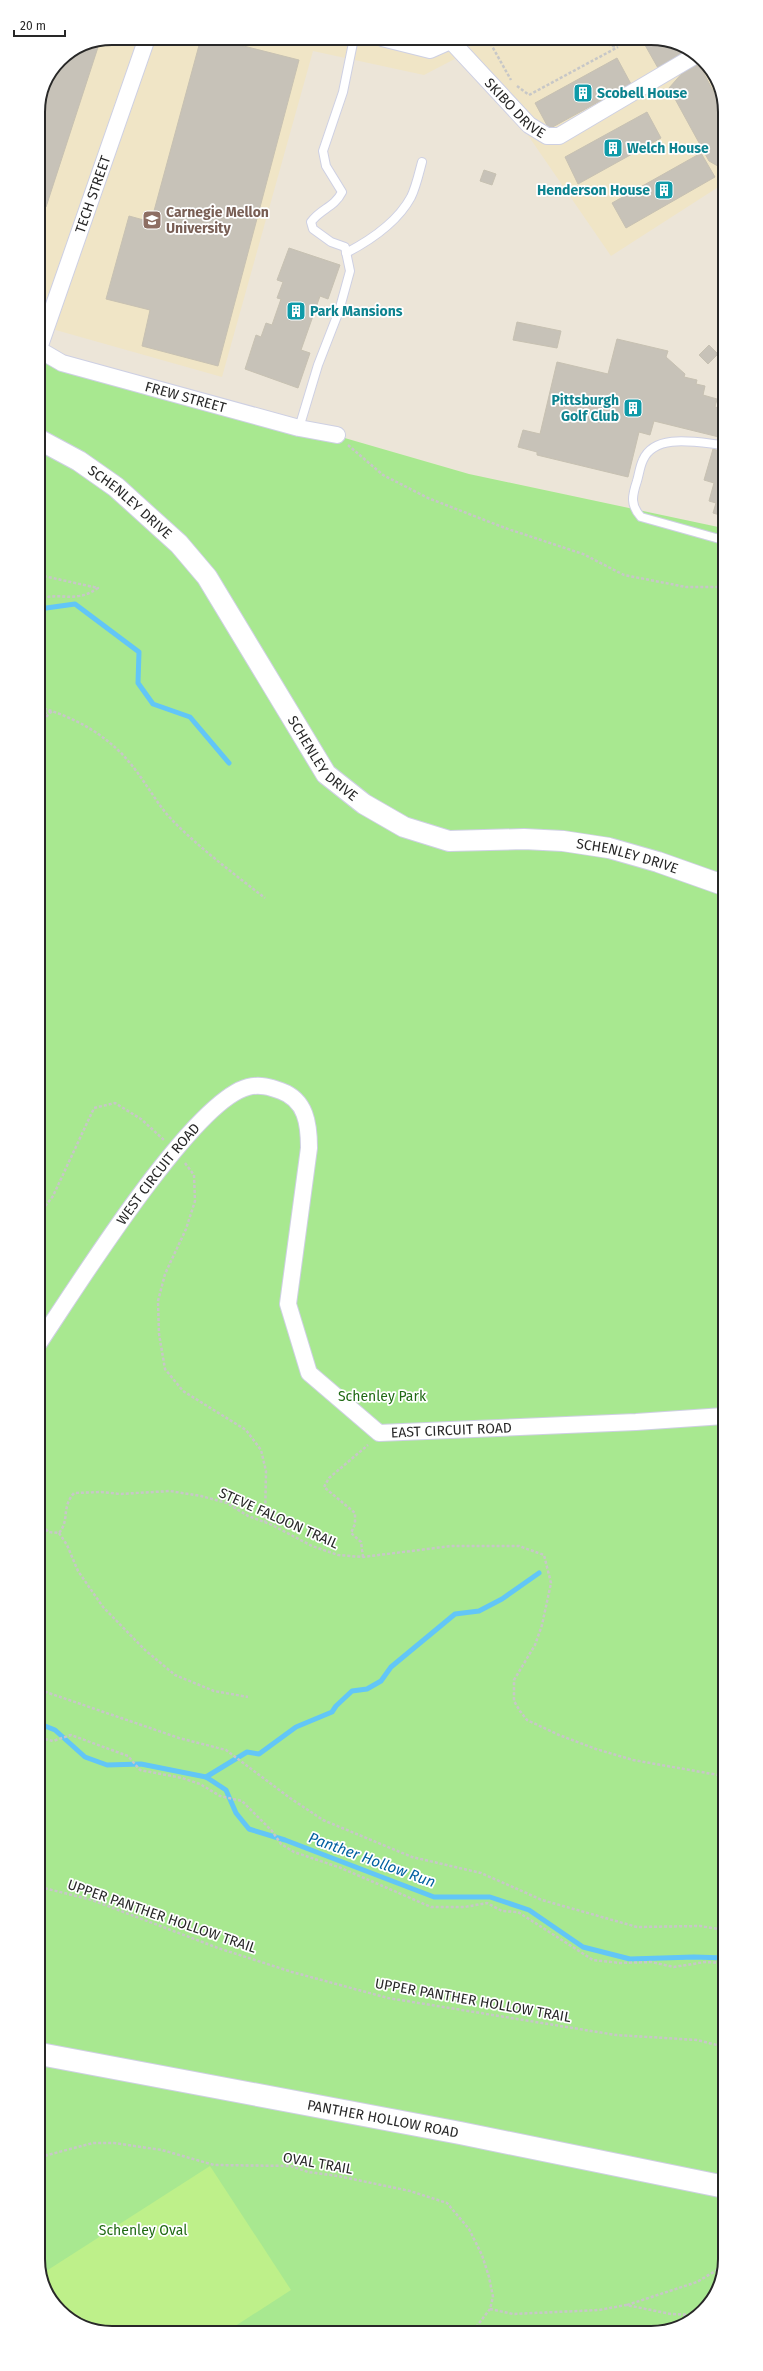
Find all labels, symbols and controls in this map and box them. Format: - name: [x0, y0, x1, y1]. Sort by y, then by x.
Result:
- scale bar: [14, 12, 65, 38]
- text: 20 m: [20, 19, 46, 33]
- street label: SKIBO DRIVE: [481, 75, 548, 142]
- building icon: Scobell House: [572, 82, 594, 104]
- place label: Scobell House: [597, 85, 688, 102]
- building icon: Welch House: [602, 137, 624, 159]
- place label: Welch House: [627, 140, 709, 157]
- street label: TECH STREET: [72, 153, 115, 235]
- building icon: Henderson House: [653, 179, 675, 201]
- place label: Henderson House: [537, 182, 650, 199]
- place label: Carnegie Mellon University: [166, 204, 269, 237]
- school or university icon: Carnegie Mellon University: [141, 209, 163, 231]
- building icon: Park Mansions: [285, 300, 307, 322]
- place label: Park Mansions: [310, 303, 403, 320]
- street label: FREW STREET: [143, 378, 229, 417]
- place label: Pittsburgh Golf Club: [551, 392, 619, 425]
- building icon: Pittsburgh Golf Club: [622, 397, 644, 419]
- street label: SCHENLEY DRIVE: [84, 462, 175, 542]
- street label: SCHENLEY DRIVE: [284, 713, 361, 805]
- street label: SCHENLEY DRIVE: [575, 835, 681, 878]
- street label: WEST CIRCUIT ROAD: [113, 1120, 204, 1228]
- park label: Schenley Park: [338, 1388, 427, 1405]
- street label: EAST CIRCUIT ROAD: [390, 1419, 512, 1441]
- street label: STEVE FALOON TRAIL: [216, 1484, 341, 1552]
- water label: Panther Hollow Run: [306, 1829, 438, 1891]
- street label: UPPER PANTHER HOLLOW TRAIL: [65, 1876, 259, 1957]
- street label: UPPER PANTHER HOLLOW TRAIL: [374, 1975, 572, 2026]
- street label: PANTHER HOLLOW ROAD: [306, 2096, 460, 2142]
- street label: OVAL TRAIL: [282, 2149, 354, 2178]
- park label: Schenley Oval: [99, 2222, 187, 2239]

